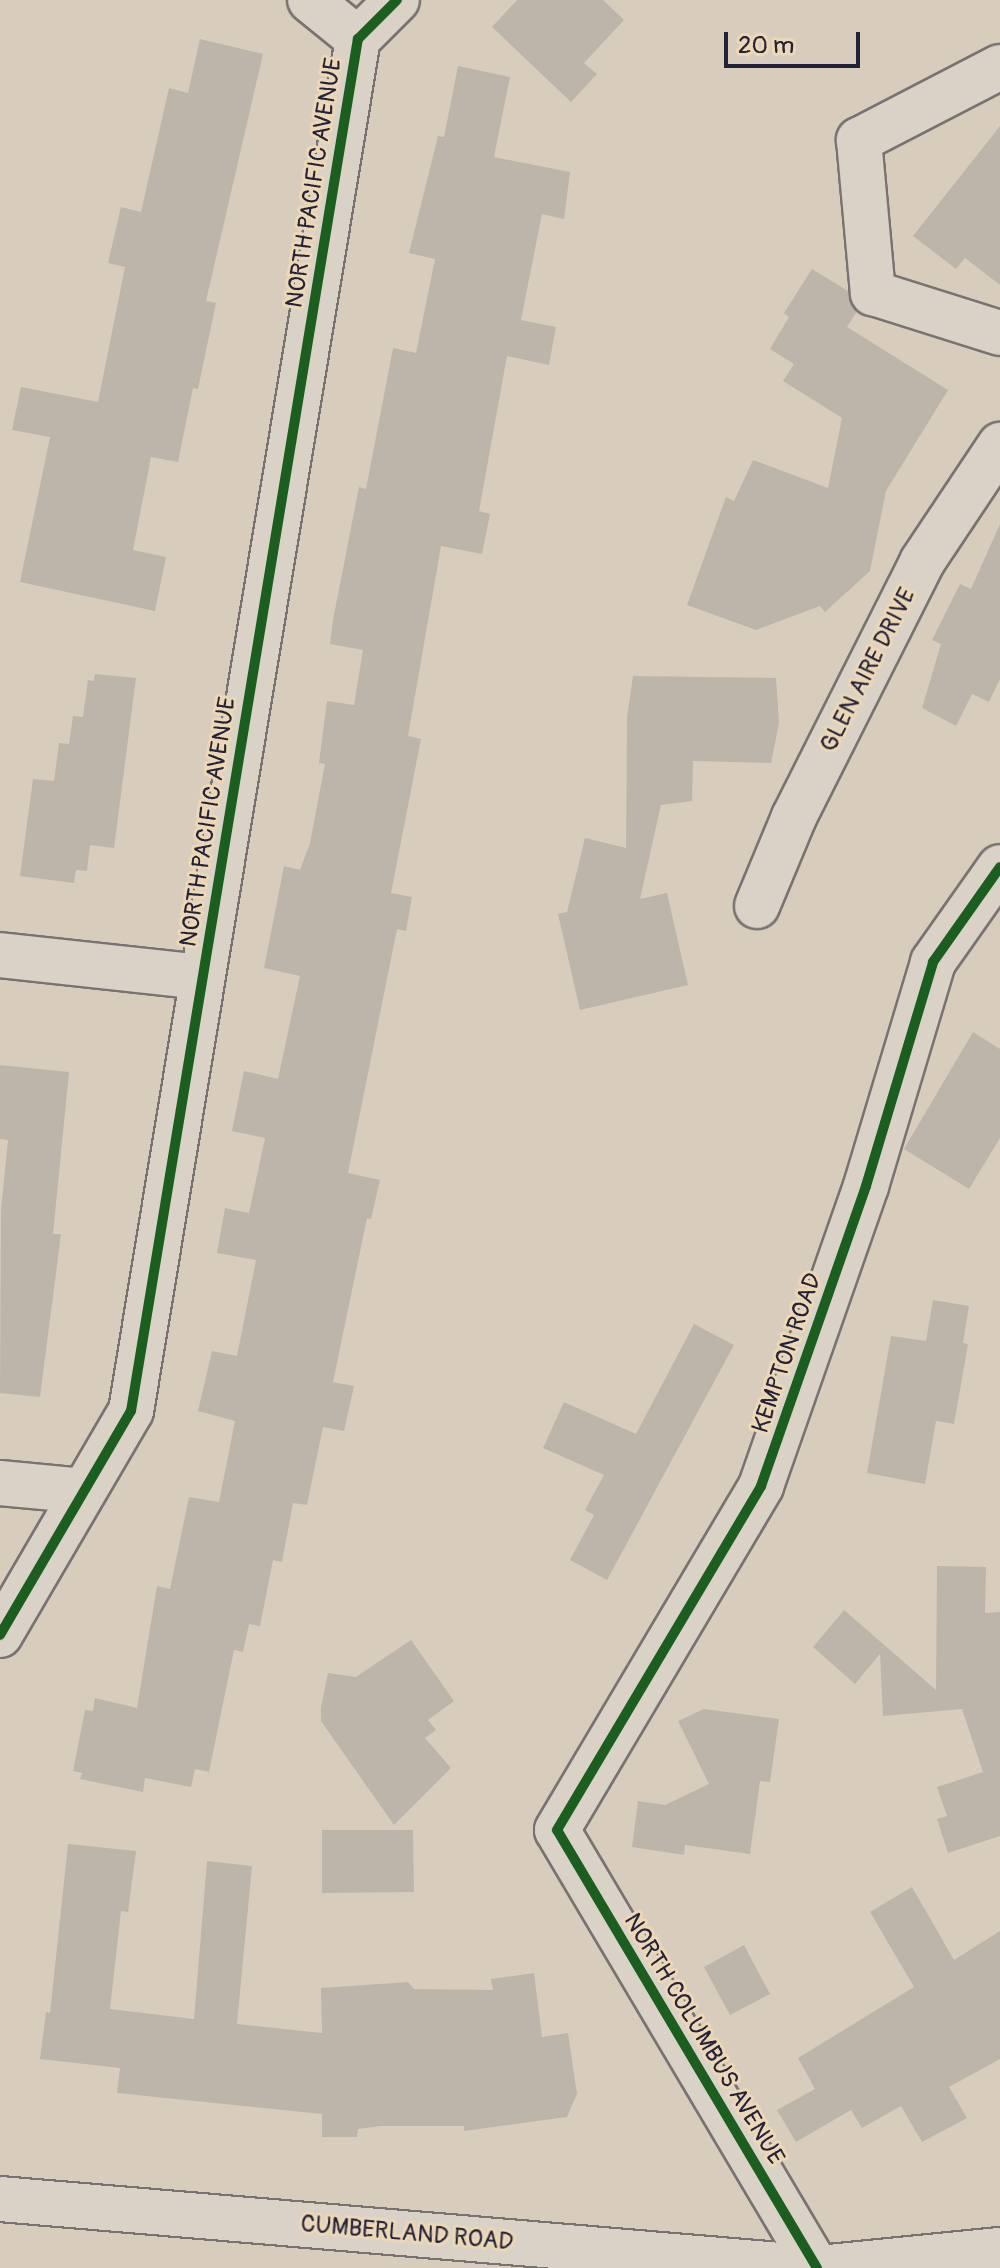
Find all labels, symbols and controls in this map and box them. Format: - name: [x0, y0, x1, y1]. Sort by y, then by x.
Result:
- scale bar: [728, 16, 864, 66]
- text: 20 m: [738, 31, 794, 60]
- street label: NORTH PACIFIC AVENUE: [280, 56, 348, 310]
- street label: GLEN AIRE DRIVE: [814, 583, 922, 757]
- street label: NORTH PACIFIC AVENUE: [174, 695, 242, 949]
- street label: KEMPTON ROAD: [746, 1269, 828, 1437]
- street label: NORTH COLUMBUS AVENUE: [618, 1908, 790, 2170]
- street label: CUMBERLAND ROAD: [300, 2209, 514, 2257]

